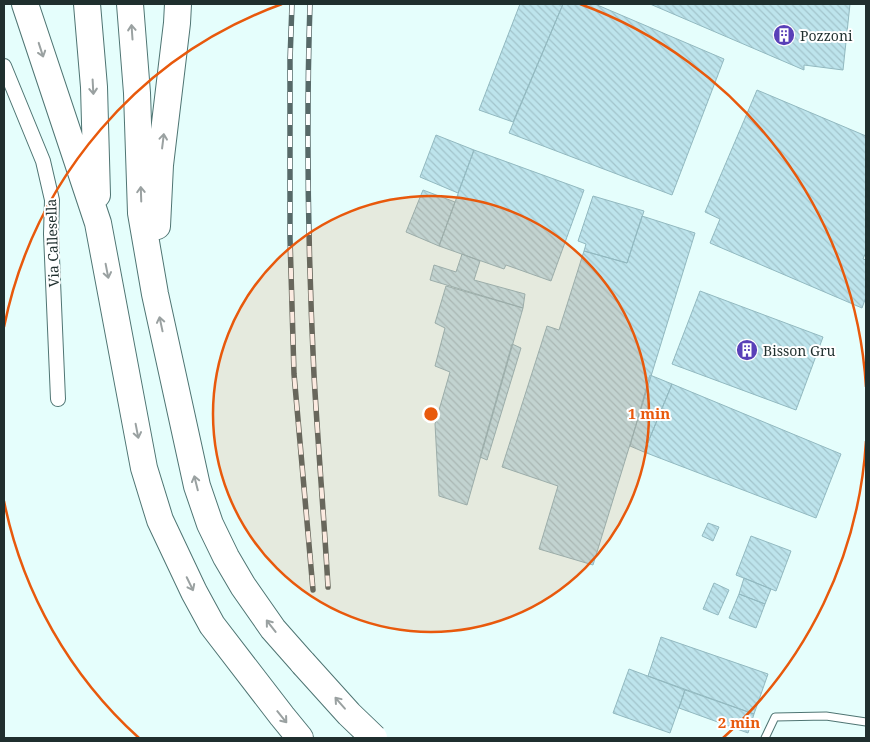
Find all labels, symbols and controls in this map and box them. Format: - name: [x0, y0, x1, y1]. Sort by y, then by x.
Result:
- building icon: Pozzoni: [772, 23, 796, 47]
- one-way arrow: [128, 24, 137, 40]
- place label: Pozzoni: [800, 26, 853, 45]
- one-way arrow: [36, 42, 46, 58]
- one-way arrow: [89, 79, 98, 95]
- one-way arrow: [158, 133, 168, 149]
- one-way arrow: [136, 186, 145, 202]
- street label: Via Callesella: [41, 198, 63, 288]
- one-way arrow: [102, 263, 112, 279]
- one-way arrow: [156, 317, 166, 333]
- building icon: Bisson Gru: [735, 338, 759, 362]
- place label: Bisson Gru: [763, 341, 836, 360]
- text: 1 min: [628, 403, 670, 423]
- centre of rings: [422, 405, 440, 423]
- one-way arrow: [133, 423, 142, 439]
- one-way arrow: [191, 475, 201, 491]
- one-way arrow: [185, 576, 195, 591]
- one-way arrow: [266, 620, 277, 633]
- one-way arrow: [334, 697, 346, 710]
- one-way arrow: [277, 710, 288, 723]
- text: 2 min: [718, 712, 760, 732]

